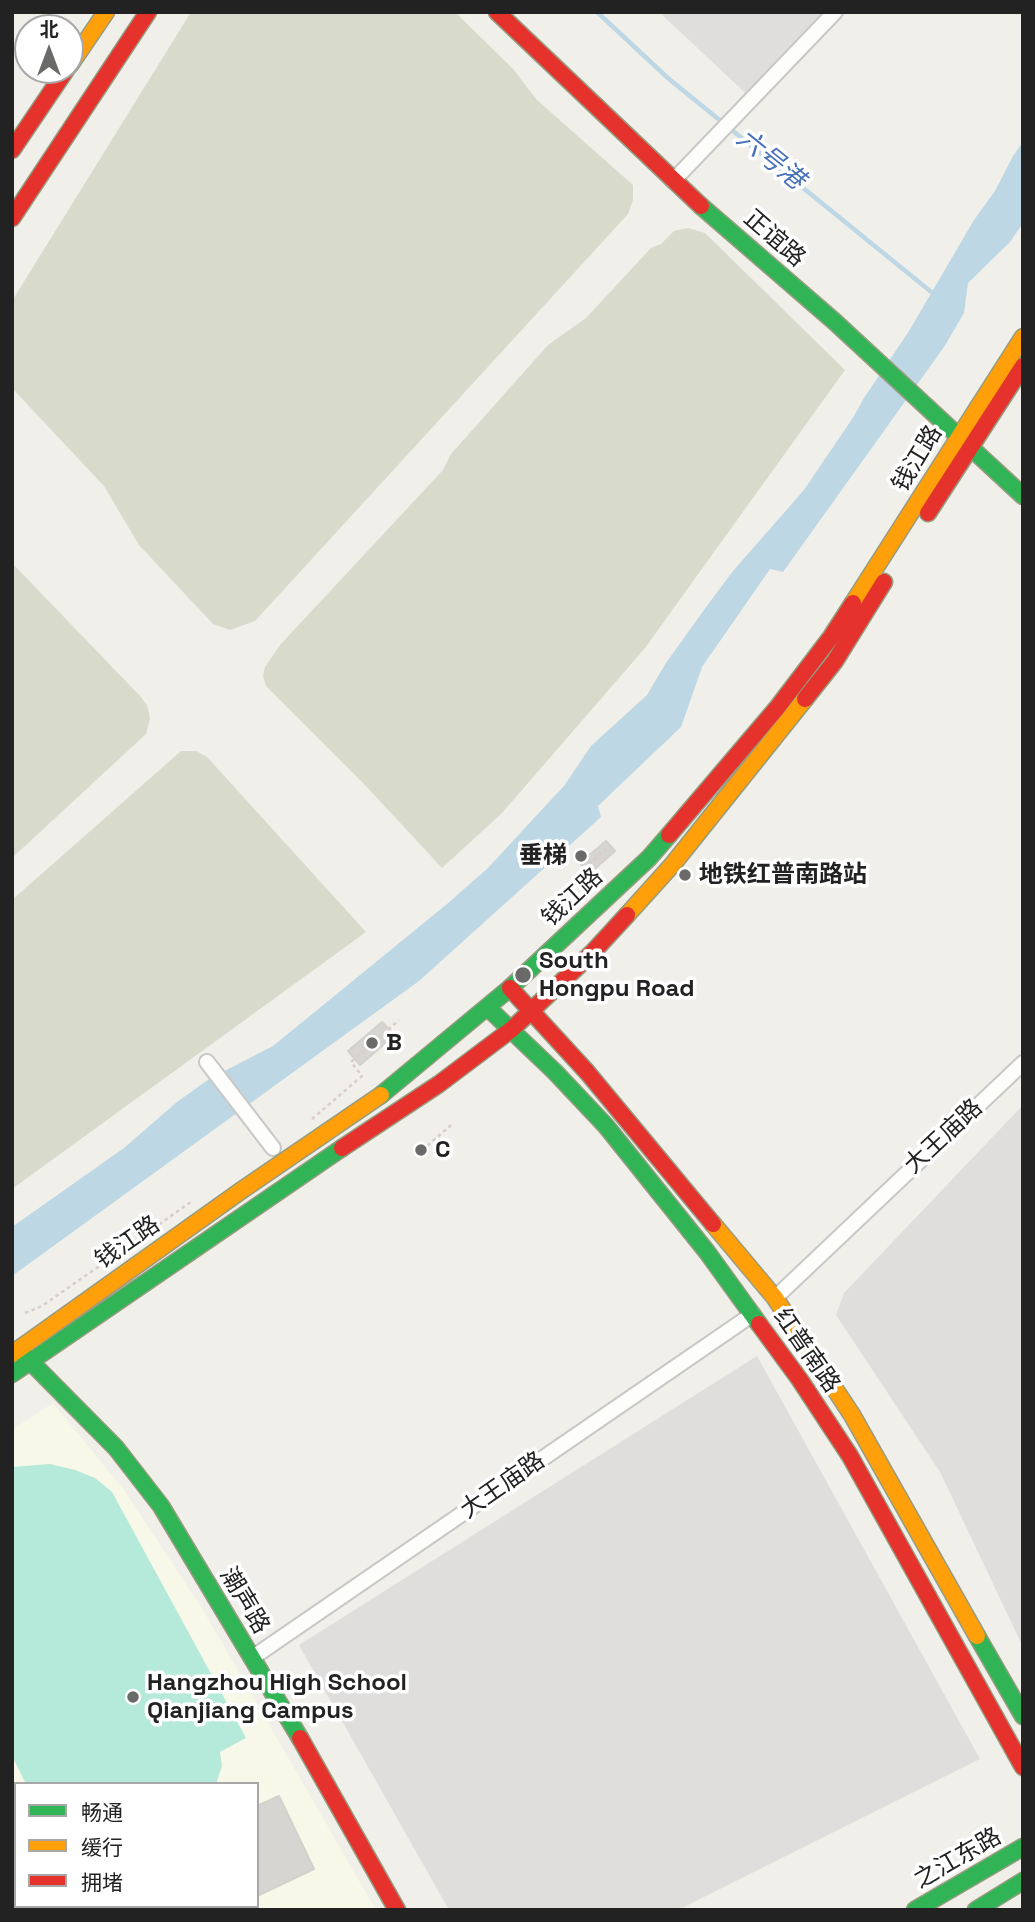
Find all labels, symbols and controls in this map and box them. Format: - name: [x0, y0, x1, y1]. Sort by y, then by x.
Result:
- north arrow: [14, 14, 84, 84]
- text: 北: [39, 17, 59, 42]
- water label: 六号港: [730, 123, 810, 197]
- street label: 正谊路: [737, 205, 811, 273]
- street label: 钱江路: [887, 421, 949, 497]
- place label: 垂梯: [519, 842, 567, 870]
- marker: 垂梯: [573, 848, 589, 864]
- place label: 地铁红普南路站: [699, 861, 867, 889]
- street label: 钱江路: [537, 863, 609, 933]
- marker: 地铁红普南路站: [677, 867, 693, 883]
- place label: South Hongpu Road: [539, 947, 695, 1003]
- marker: South Hongpu Road: [513, 965, 533, 985]
- place label: B: [386, 1029, 402, 1057]
- marker: B: [364, 1035, 380, 1051]
- street label: 大王庙路: [899, 1094, 989, 1180]
- place label: C: [435, 1136, 450, 1164]
- marker: C: [413, 1142, 429, 1158]
- street label: 钱江路: [90, 1211, 166, 1275]
- street label: 红普南路: [767, 1303, 845, 1399]
- street label: 大王庙路: [455, 1447, 551, 1525]
- street label: 潮声路: [213, 1563, 275, 1639]
- place label: Hangzhou High School Qianjiang Campus: [147, 1669, 407, 1725]
- marker: Hangzhou High School Qianjiang Campus: [125, 1689, 141, 1705]
- legend: [14, 1782, 259, 1908]
- text: 畅通: [81, 1799, 123, 1826]
- street label: 之江东路: [909, 1823, 1007, 1895]
- text: 缓行: [81, 1834, 123, 1861]
- text: 拥堵: [81, 1869, 123, 1896]

